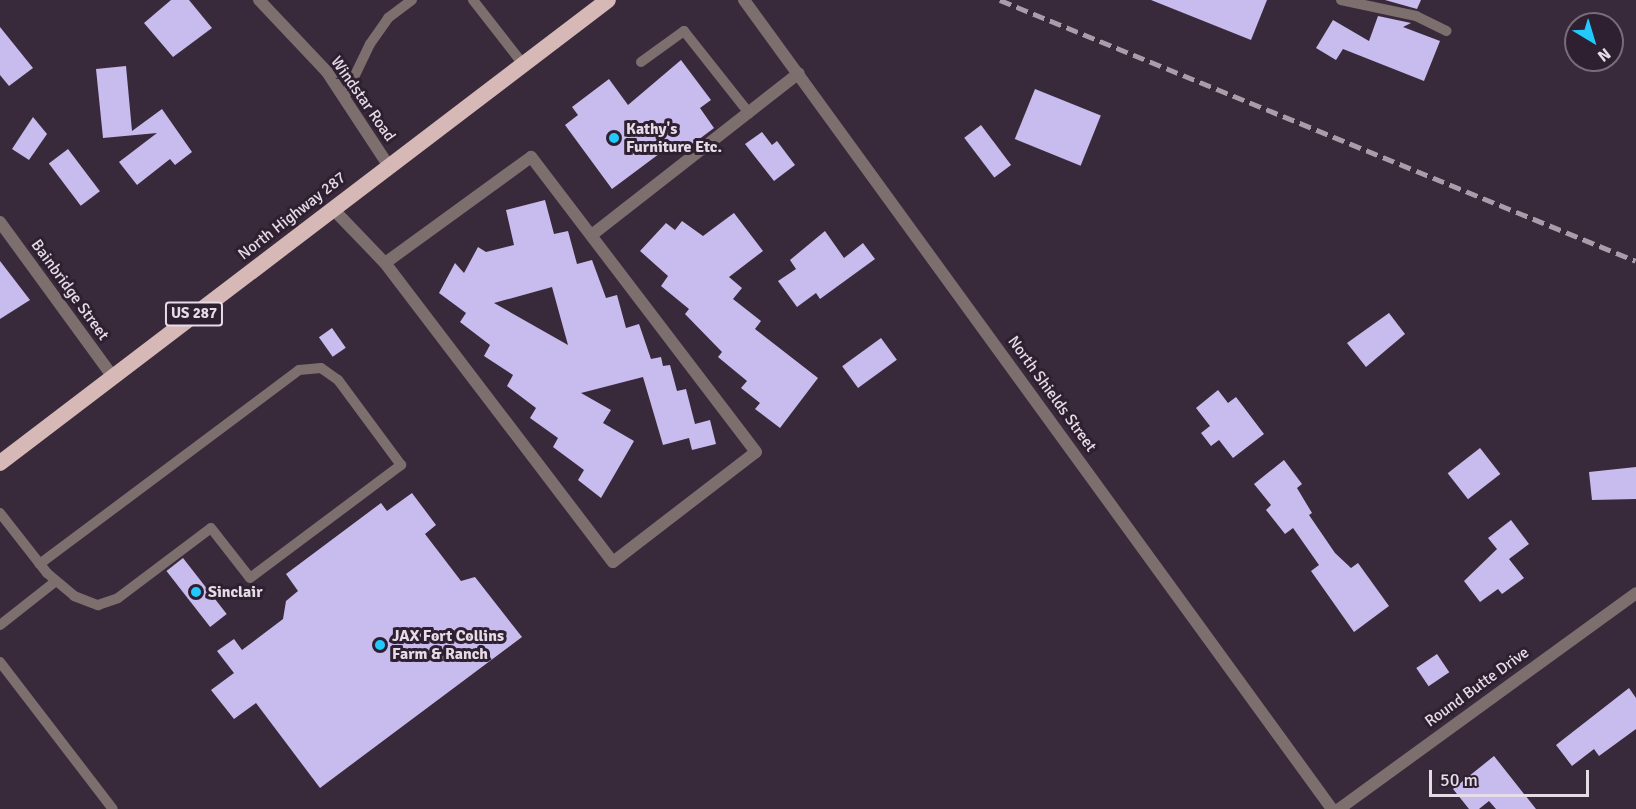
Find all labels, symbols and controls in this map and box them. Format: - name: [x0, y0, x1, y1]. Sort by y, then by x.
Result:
- north arrow: [1564, 12, 1624, 72]
- text: N: [1593, 43, 1614, 66]
- street label: Windstar Road: [327, 53, 399, 145]
- place label: Kathy's Furniture Etc.: [626, 119, 722, 157]
- marker: Kathy's Furniture Etc.: [607, 131, 621, 145]
- street label: North Highway 287: [234, 168, 350, 264]
- street label: Bainbridge Street: [27, 236, 113, 344]
- road number: US 287: [164, 302, 224, 326]
- street label: North Shields Street: [1004, 332, 1100, 456]
- place label: Sinclair: [208, 582, 262, 602]
- marker: Sinclair: [189, 585, 203, 599]
- place label: JAX Fort Collins Farm & Ranch: [392, 626, 504, 664]
- marker: JAX Fort Collins Farm & Ranch: [373, 638, 387, 652]
- street label: Round Butte Drive: [1421, 643, 1533, 731]
- scale bar: [1432, 758, 1592, 796]
- text: 50 m: [1440, 769, 1478, 791]

